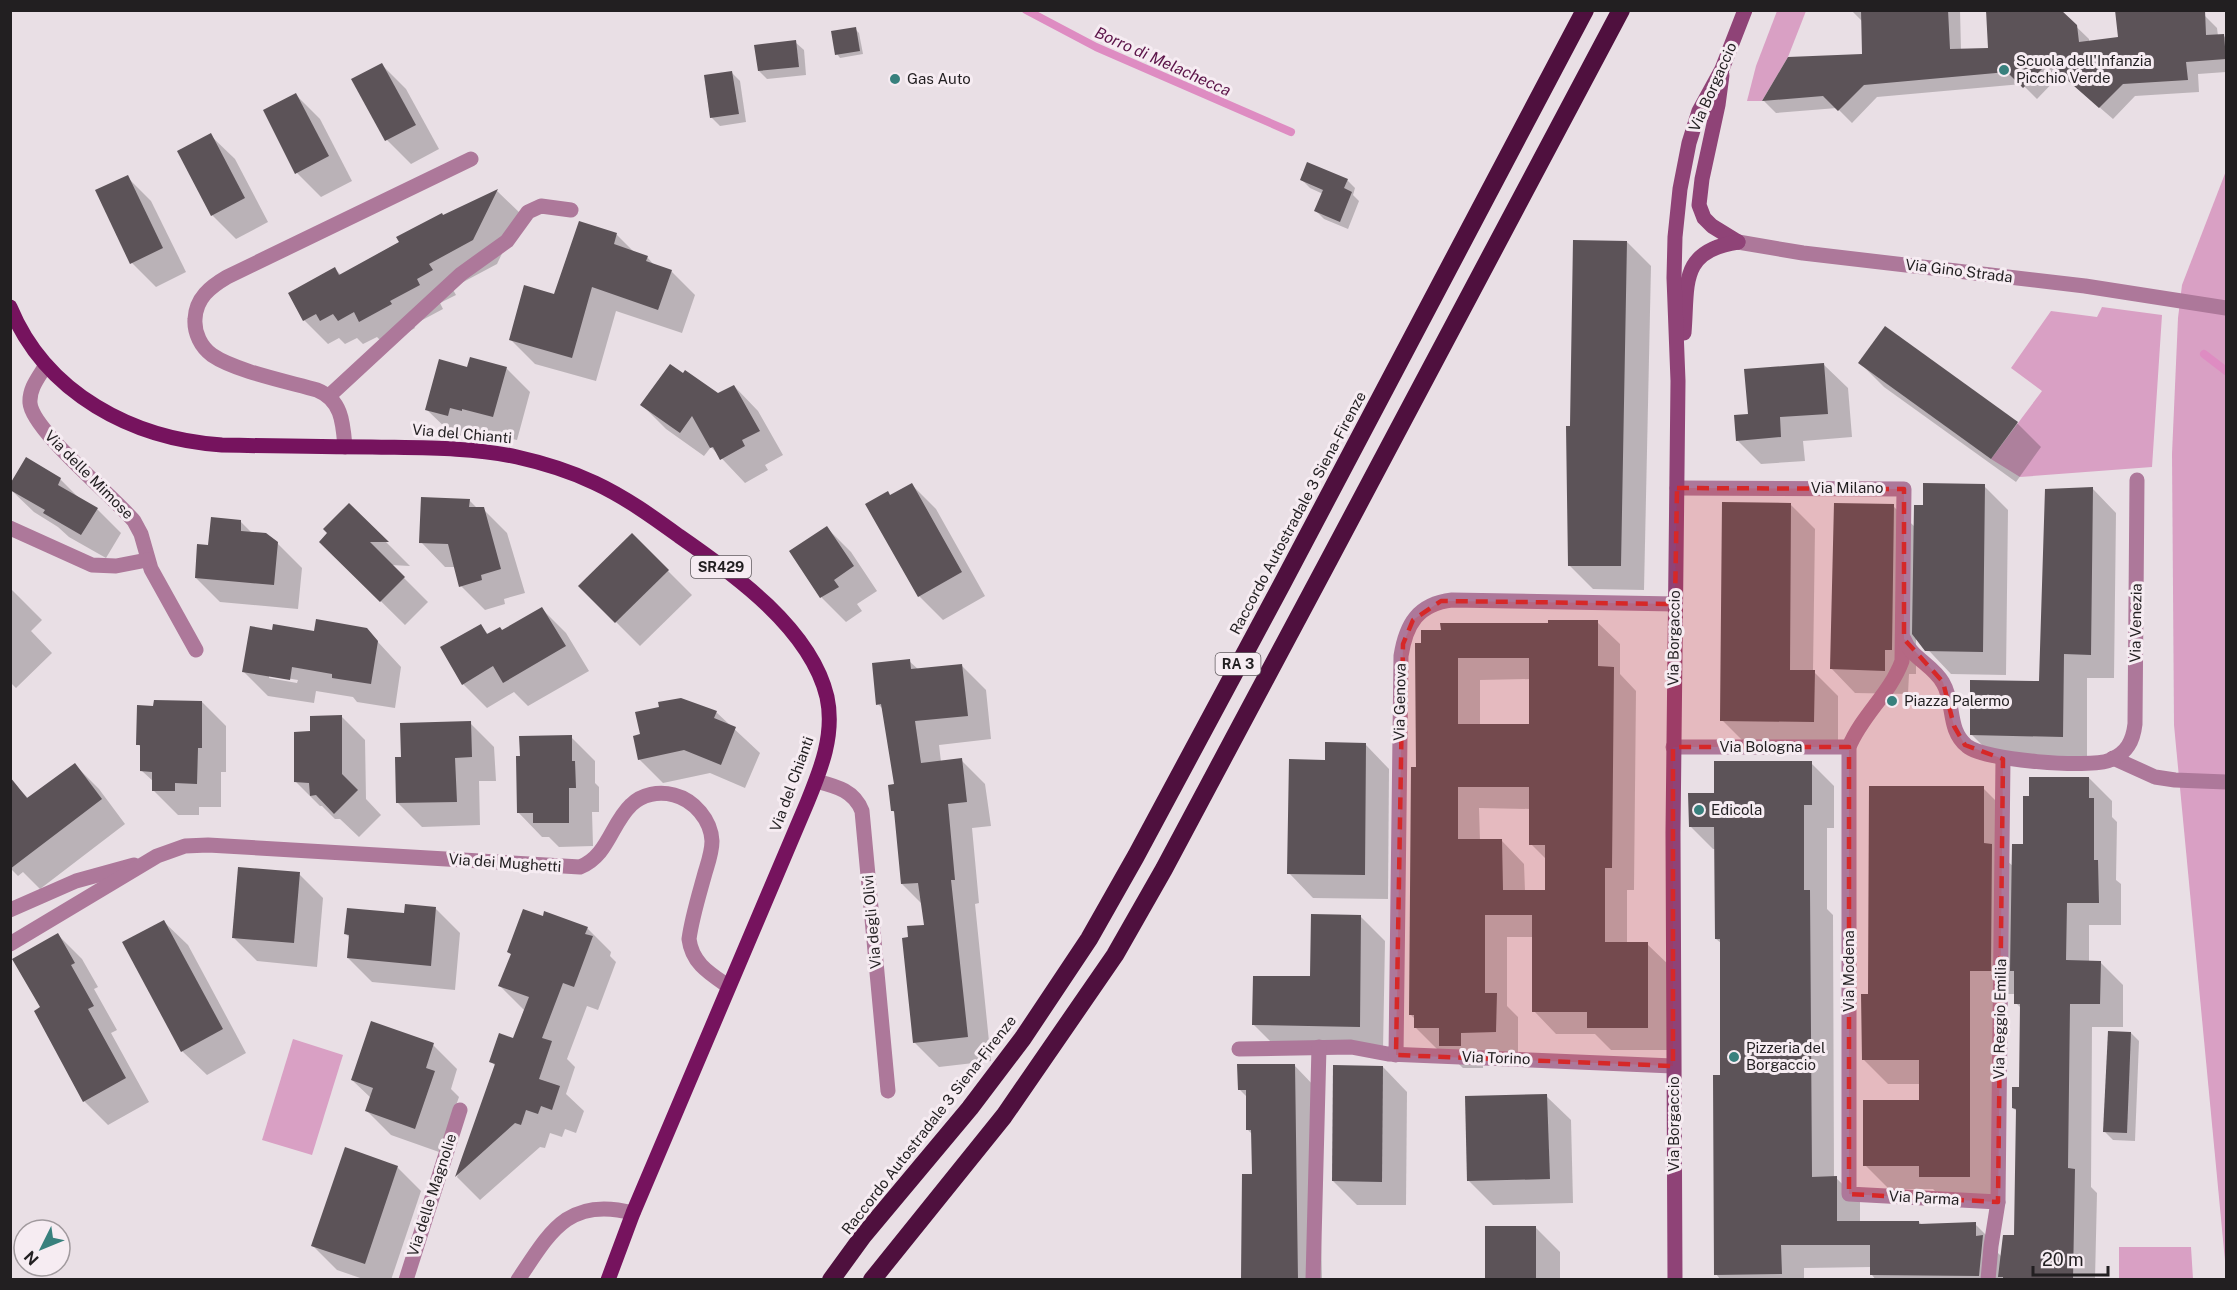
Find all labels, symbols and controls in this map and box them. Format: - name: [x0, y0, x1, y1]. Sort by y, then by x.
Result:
- water label: Borro di Melachecca: [1092, 23, 1234, 100]
- street label: Via Borgaccio: [1685, 40, 1740, 134]
- place label: Scuola dell'Infanzia Picchio Verde: [2016, 52, 2152, 86]
- marker: Scuola dell'Infanzia Picchio Verde: [1997, 63, 2011, 77]
- place label: Gas Auto: [907, 70, 971, 87]
- marker: Gas Auto: [888, 72, 902, 86]
- street label: Via Gino Strada: [1904, 255, 2014, 286]
- street label: Raccordo Autostradale 3 Siena-Firenze: [1226, 388, 1369, 637]
- street label: Via del Chianti: [411, 421, 513, 446]
- street label: Via delle Mimose: [42, 427, 137, 522]
- street label: Via Milano: [1811, 479, 1883, 496]
- road number: SR429: [691, 556, 751, 578]
- street label: Via Venezia: [2126, 583, 2145, 663]
- street label: Via Borgaccio: [1664, 590, 1683, 686]
- road number: RA 3: [1216, 653, 1260, 675]
- street label: Via Genova: [1390, 663, 1409, 741]
- place label: Piazza Palermo: [1904, 692, 2010, 709]
- marker: Piazza Palermo: [1885, 694, 1899, 708]
- street label: Via del Chianti: [766, 734, 817, 834]
- street label: Via Bologna: [1719, 738, 1803, 755]
- place label: Edicola: [1711, 801, 1762, 818]
- marker: Edicola: [1692, 803, 1706, 817]
- street label: Via dei Mughetti: [448, 850, 562, 875]
- street label: Via degli Olivi: [859, 874, 884, 970]
- street label: Via Modena: [1840, 930, 1857, 1012]
- street label: Via Reggio Emilia: [1990, 959, 2009, 1079]
- street label: Raccordo Autostradale 3 Siena-Firenze: [838, 1012, 1019, 1237]
- place label: Pizzeria del Borgaccio: [1746, 1039, 1826, 1073]
- street label: Via Torino: [1461, 1048, 1531, 1067]
- marker: Pizzeria del Borgaccio: [1727, 1050, 1741, 1064]
- street label: Via Borgaccio: [1665, 1076, 1682, 1172]
- street label: Via delle Magnolie: [404, 1131, 459, 1258]
- street label: Via Parma: [1888, 1187, 1960, 1208]
- north arrow: [12, 1218, 72, 1278]
- scale bar: [2033, 1239, 2108, 1277]
- text: N: [20, 1247, 43, 1269]
- text: 20 m: [2042, 1249, 2084, 1270]

